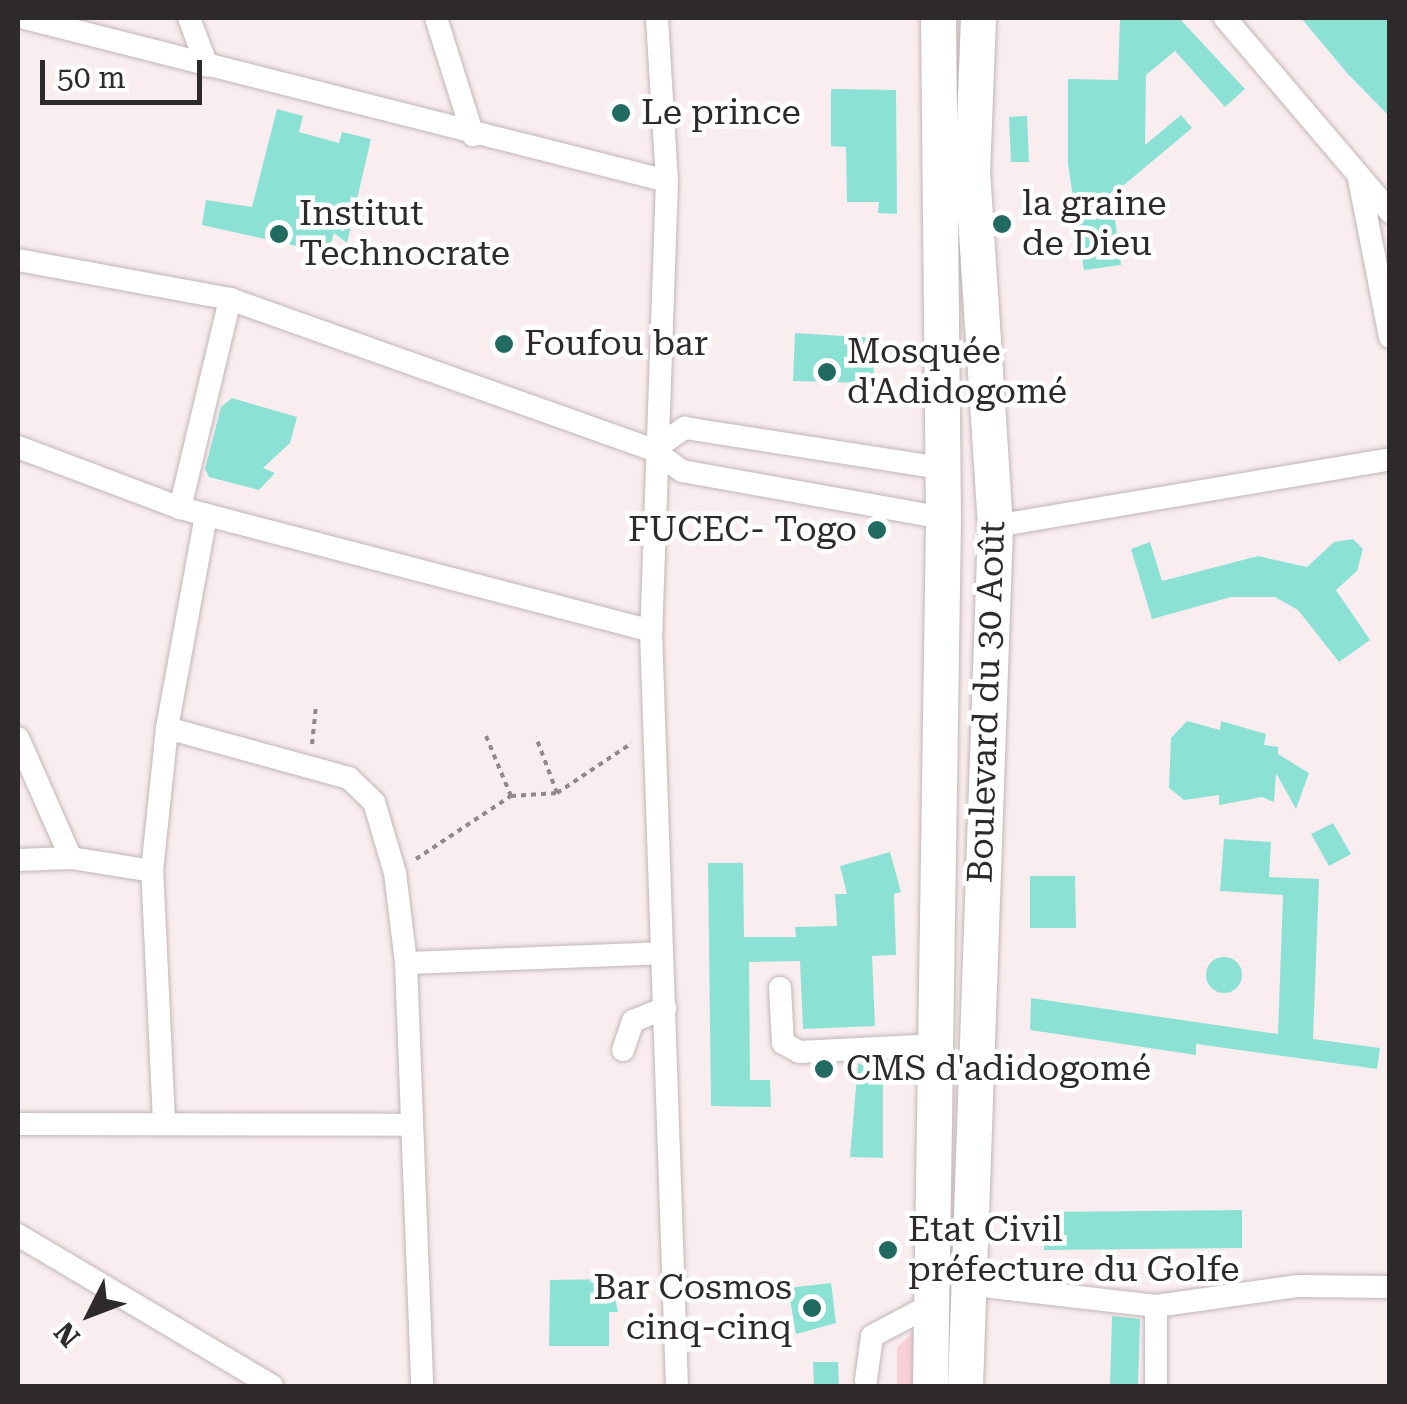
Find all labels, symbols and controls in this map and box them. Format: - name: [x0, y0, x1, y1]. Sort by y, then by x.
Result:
- scale bar: [45, 40, 208, 102]
- text: 50 m: [57, 60, 126, 95]
- place label: Le prince: [641, 92, 801, 134]
- marker: Le prince: [610, 102, 632, 124]
- place label: la graine de Dieu: [1022, 183, 1166, 265]
- place label: Institut Technocrate: [299, 193, 510, 275]
- marker: la graine de Dieu: [991, 213, 1013, 235]
- marker: Institut Technocrate: [268, 223, 290, 245]
- place label: Foufou bar: [524, 323, 708, 365]
- place label: Mosquée d'Adidogomé: [847, 331, 1067, 413]
- marker: Foufou bar: [493, 333, 515, 355]
- marker: Mosquée d'Adidogomé: [816, 361, 838, 383]
- place label: FUCEC- Togo: [628, 509, 857, 551]
- marker: FUCEC- Togo: [866, 519, 888, 541]
- street label: Boulevard du 30 Août: [960, 520, 1014, 884]
- place label: CMS d'adidogomé: [846, 1048, 1151, 1090]
- marker: CMS d'adidogomé: [811, 1056, 837, 1082]
- place label: Etat Civil préfecture du Golfe: [908, 1209, 1240, 1291]
- marker: Etat Civil préfecture du Golfe: [877, 1239, 899, 1261]
- north arrow: [40, 1264, 140, 1364]
- place label: Bar Cosmos cinq-cinq: [593, 1267, 792, 1349]
- marker: Bar Cosmos cinq-cinq: [801, 1297, 823, 1319]
- text: N: [48, 1315, 87, 1353]

